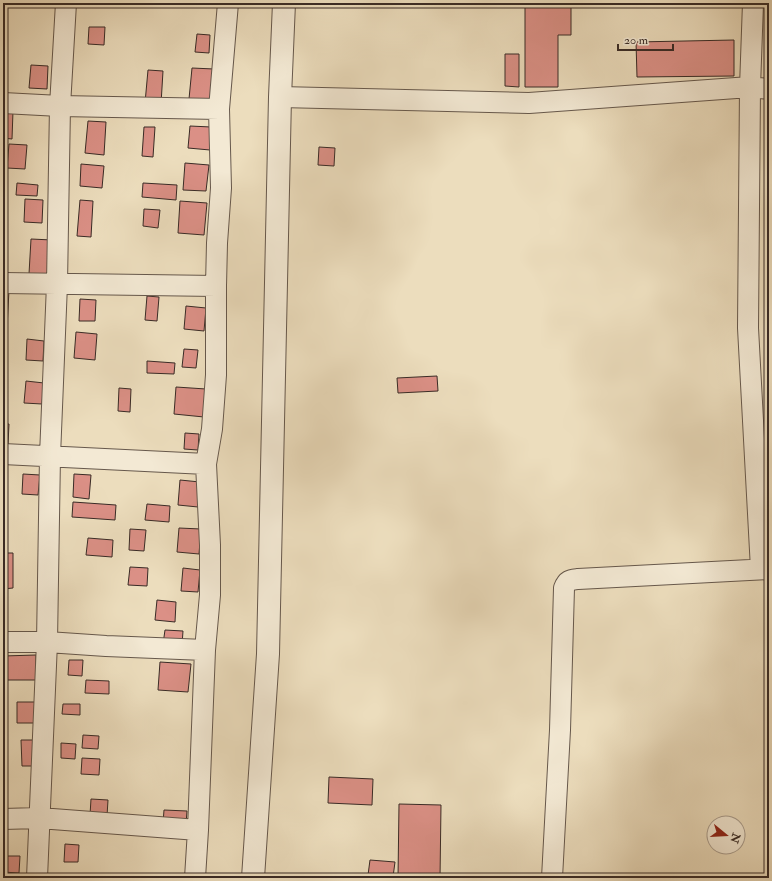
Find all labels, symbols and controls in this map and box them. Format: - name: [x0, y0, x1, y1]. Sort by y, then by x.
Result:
- scale bar: [618, 26, 673, 52]
- text: 20 m: [624, 33, 649, 48]
- north arrow: [706, 815, 746, 855]
- text: N: [727, 830, 743, 846]

